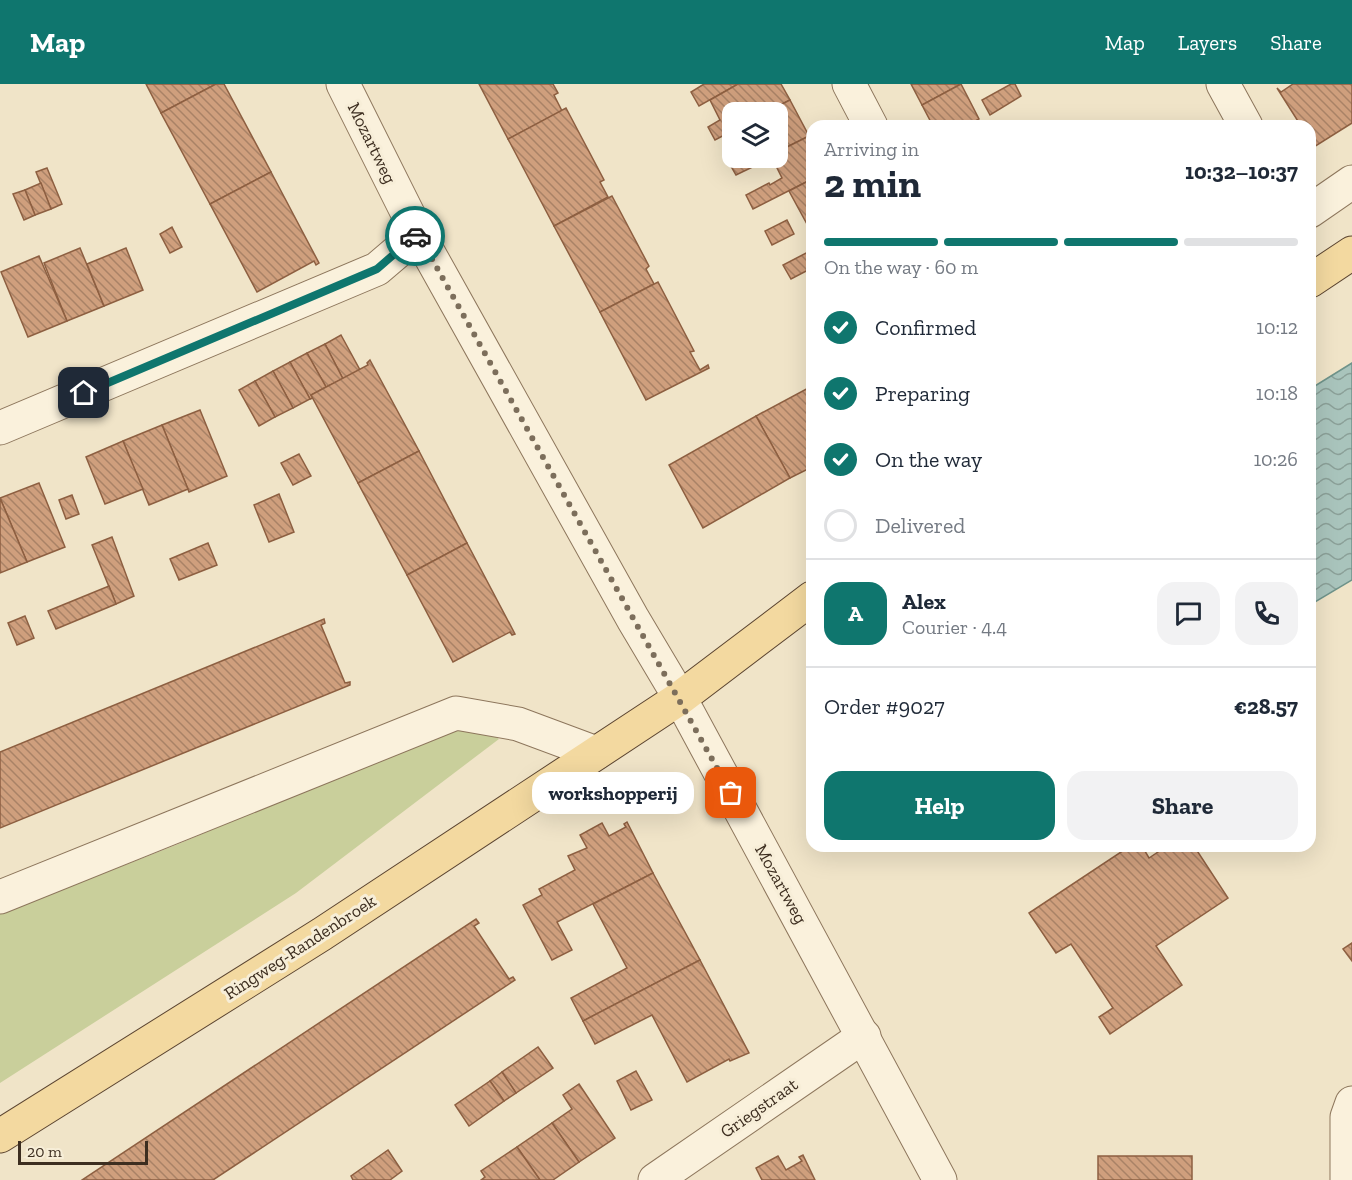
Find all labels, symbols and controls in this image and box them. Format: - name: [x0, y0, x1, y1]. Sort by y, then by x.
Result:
- text: Map: [30, 26, 85, 59]
- text: Map: [1105, 30, 1145, 55]
- text: Layers: [1178, 30, 1237, 55]
- text: Share: [1270, 30, 1322, 55]
- street label: Mozartweg: [343, 99, 401, 187]
- map controls: [722, 102, 788, 168]
- button: layers: [722, 102, 788, 168]
- text: Arriving in: [824, 137, 919, 161]
- text: 10:32–10:37: [1185, 158, 1298, 185]
- text: 2 min: [824, 160, 921, 207]
- courier: [385, 206, 445, 266]
- icon: car: [399, 220, 432, 253]
- text: On the way · 60 m: [824, 255, 978, 279]
- icon: check: [824, 311, 857, 344]
- text: Confirmed: [875, 314, 976, 341]
- text: 10:12: [1256, 315, 1298, 339]
- pin: [58, 367, 109, 418]
- icon: home: [67, 376, 100, 409]
- icon: check: [824, 377, 857, 410]
- text: Preparing: [875, 380, 970, 407]
- text: 10:18: [1256, 381, 1298, 405]
- icon: check: [824, 443, 857, 476]
- text: On the way: [875, 446, 982, 473]
- text: 10:26: [1253, 447, 1298, 471]
- text: Delivered: [875, 512, 965, 539]
- button: chat: [1157, 582, 1220, 645]
- button: phone: [1235, 582, 1298, 645]
- text: Alex: [902, 588, 946, 615]
- text: A: [848, 600, 863, 627]
- text: Courier · 4.4: [902, 615, 1007, 639]
- text: Order #9027: [824, 693, 945, 720]
- text: €28.57: [1234, 693, 1298, 720]
- pin: [705, 767, 756, 818]
- button: Help: [824, 771, 1055, 840]
- button: Share: [1067, 771, 1298, 840]
- callout: workshopperij: [533, 772, 695, 814]
- icon: bag: [714, 776, 747, 809]
- text: workshopperij: [549, 781, 678, 805]
- street label: Mozartweg: [750, 840, 812, 928]
- street label: Ringweg-Randenbroek: [220, 889, 381, 1004]
- street label: Griegstraat: [716, 1073, 802, 1143]
- scale bar: [18, 1138, 148, 1166]
- text: 20 m: [27, 1142, 62, 1161]

